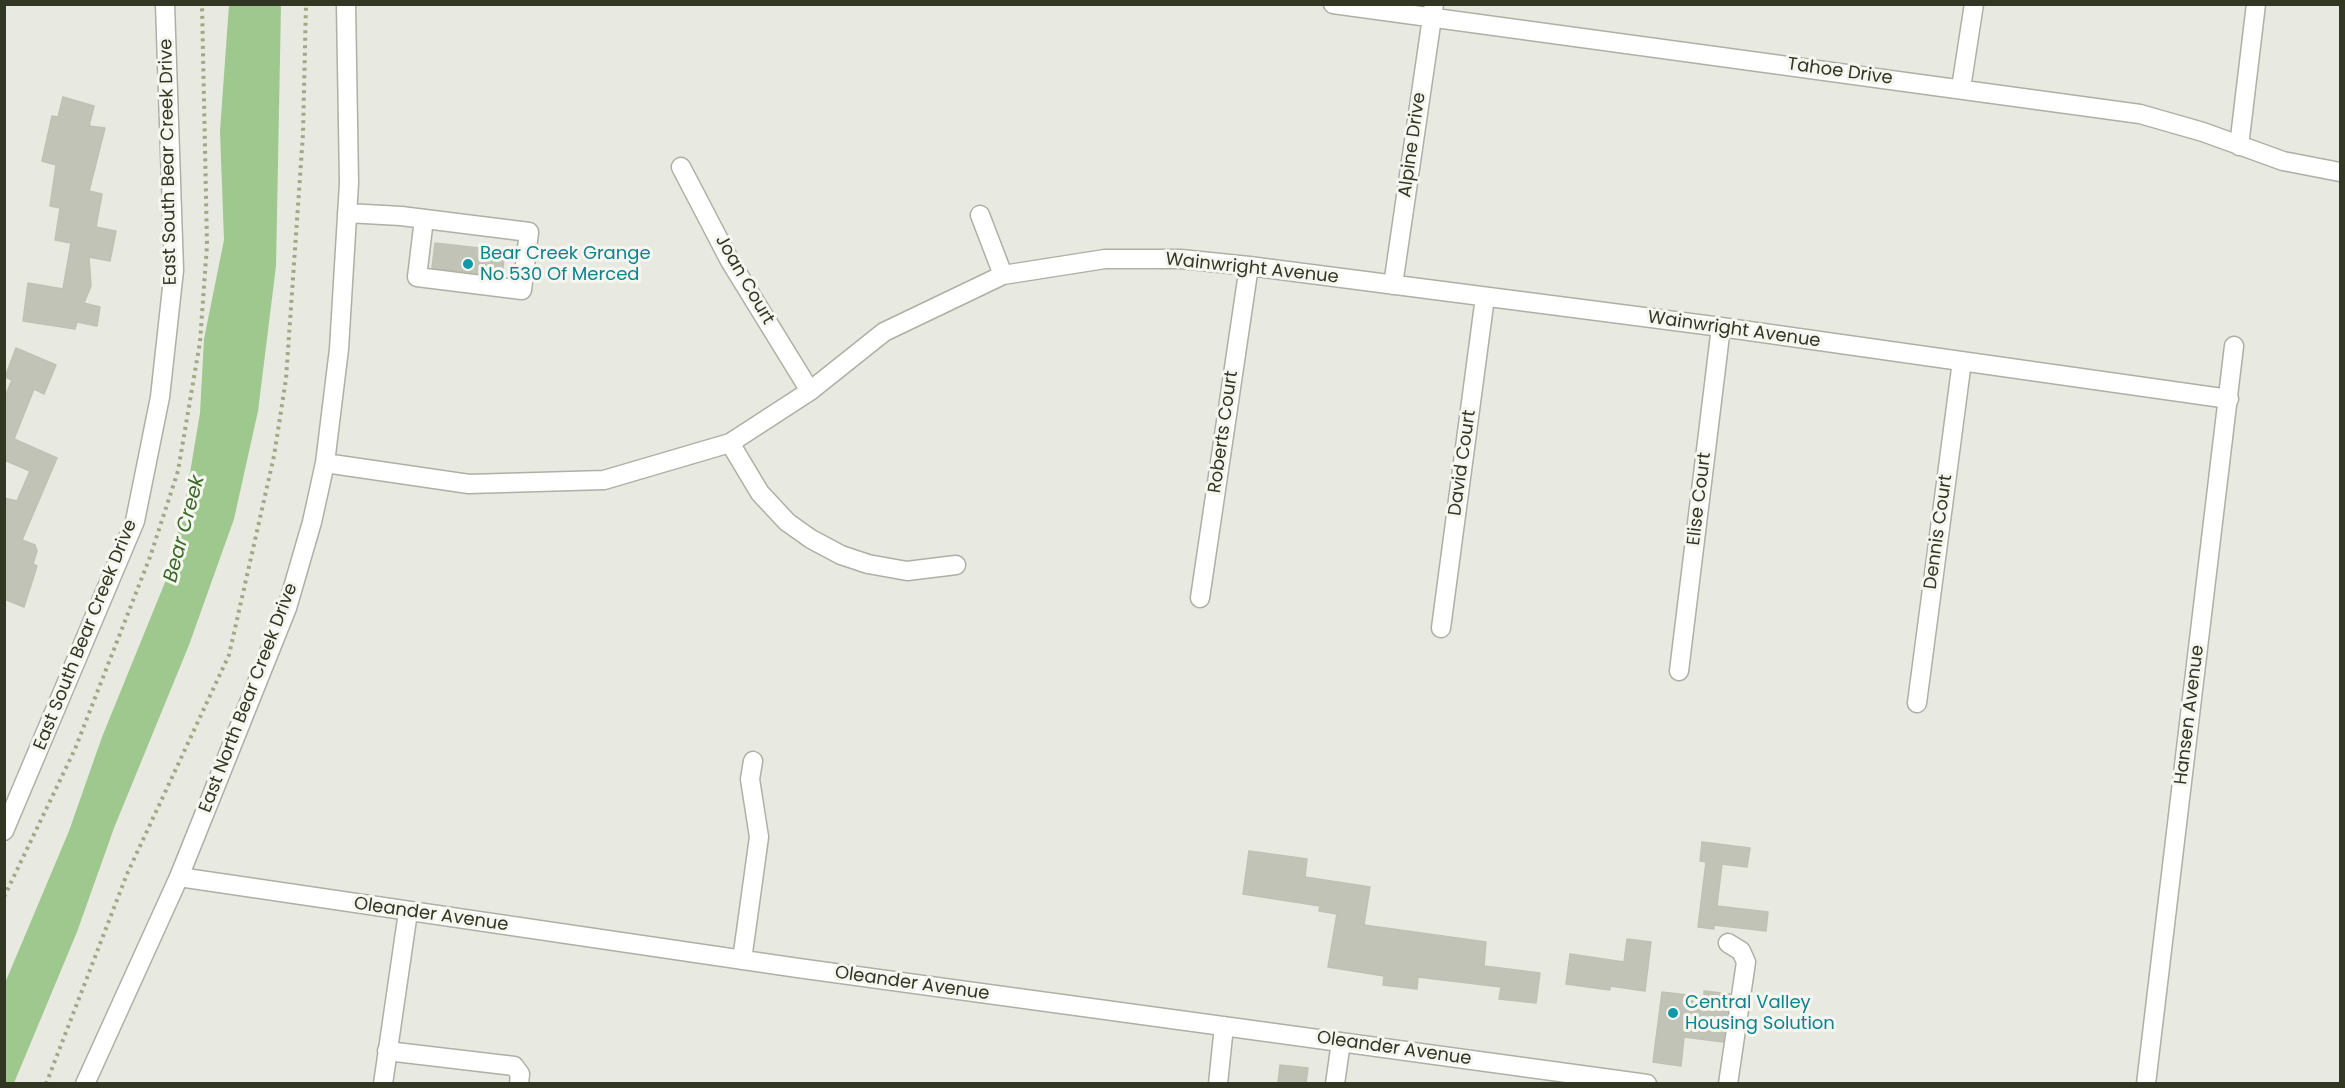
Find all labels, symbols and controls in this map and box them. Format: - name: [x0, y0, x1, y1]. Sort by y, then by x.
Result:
- street label: East South Bear Creek Drive: [156, 39, 182, 285]
- street label: Tahoe Drive: [1786, 54, 1894, 90]
- street label: Alpine Drive: [1395, 91, 1431, 199]
- street label: Joan Court: [710, 231, 778, 329]
- place label: Bear Creek Grange No 530 Of Merced: [480, 243, 651, 286]
- street label: Wainwright Avenue: [1164, 249, 1340, 289]
- marker: Bear Creek Grange No 530 Of Merced: [461, 257, 475, 271]
- street label: Wainwright Avenue: [1646, 307, 1822, 353]
- street label: Roberts Court: [1205, 369, 1243, 495]
- street label: David Court: [1445, 409, 1481, 517]
- street label: Elise Court: [1684, 451, 1716, 547]
- water label: Bear Creek: [159, 473, 211, 585]
- street label: Dennis Court: [1920, 473, 1958, 591]
- street label: East South Bear Creek Drive: [30, 517, 142, 753]
- street label: East North Bear Creek Drive: [195, 580, 303, 816]
- street label: Hansen Avenue: [2171, 644, 2209, 786]
- street label: Oleander Avenue: [352, 893, 510, 937]
- street label: Oleander Avenue: [833, 962, 991, 1006]
- place label: Central Valley Housing Solution: [1685, 992, 1835, 1034]
- marker: Central Valley Housing Solution: [1666, 1006, 1680, 1020]
- street label: Oleander Avenue: [1315, 1027, 1473, 1071]

